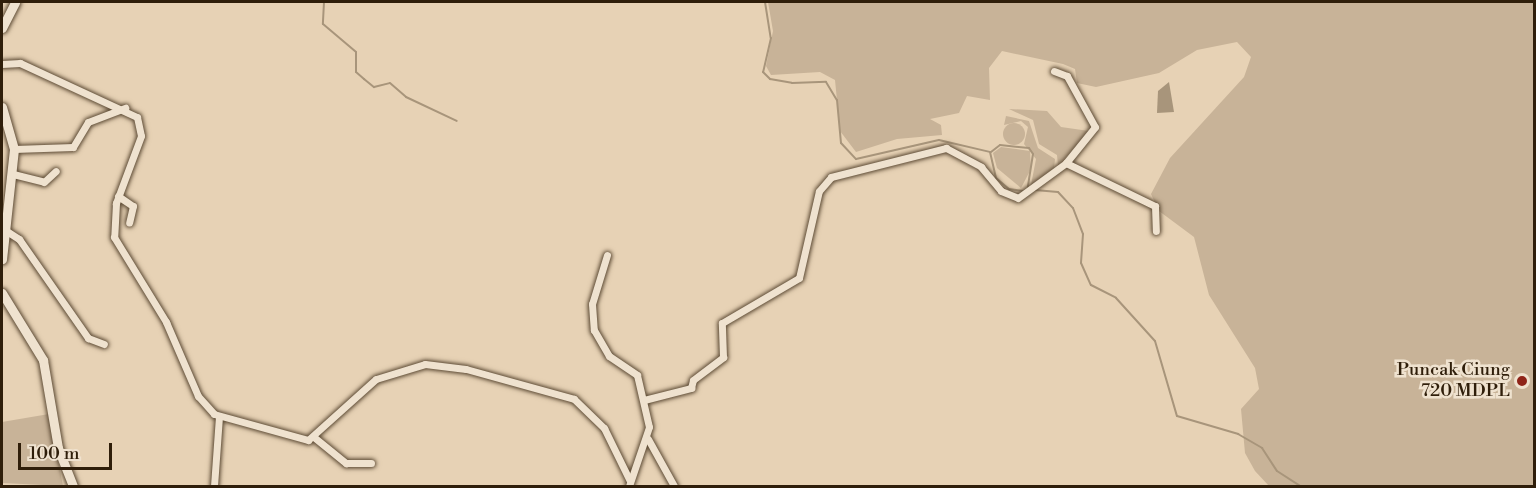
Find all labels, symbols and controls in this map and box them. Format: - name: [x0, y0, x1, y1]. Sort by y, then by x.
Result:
- place label: Puncak Ciung 720 MDPL: [1397, 360, 1510, 403]
- marker: Puncak Ciung 720 MDPL: [1515, 374, 1529, 388]
- scale bar: [21, 431, 116, 469]
- text: 100 m: [29, 442, 80, 465]

